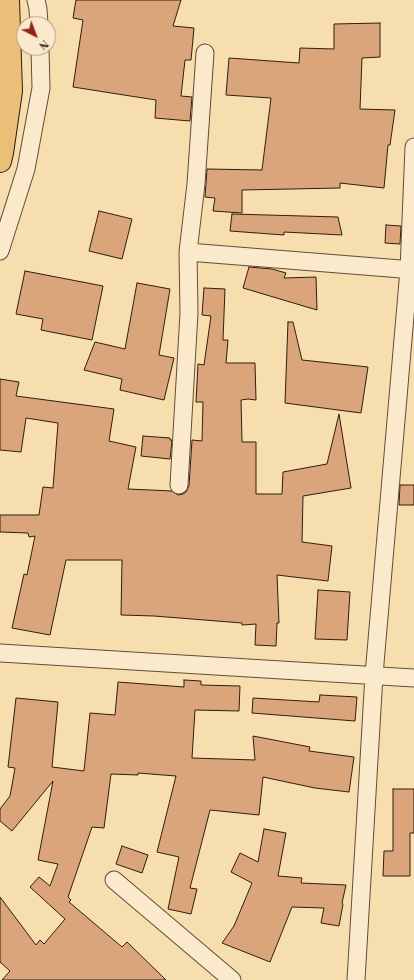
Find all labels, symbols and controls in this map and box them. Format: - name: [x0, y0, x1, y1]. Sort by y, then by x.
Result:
- north arrow: [16, 16, 56, 56]
- text: N: [35, 36, 51, 52]

